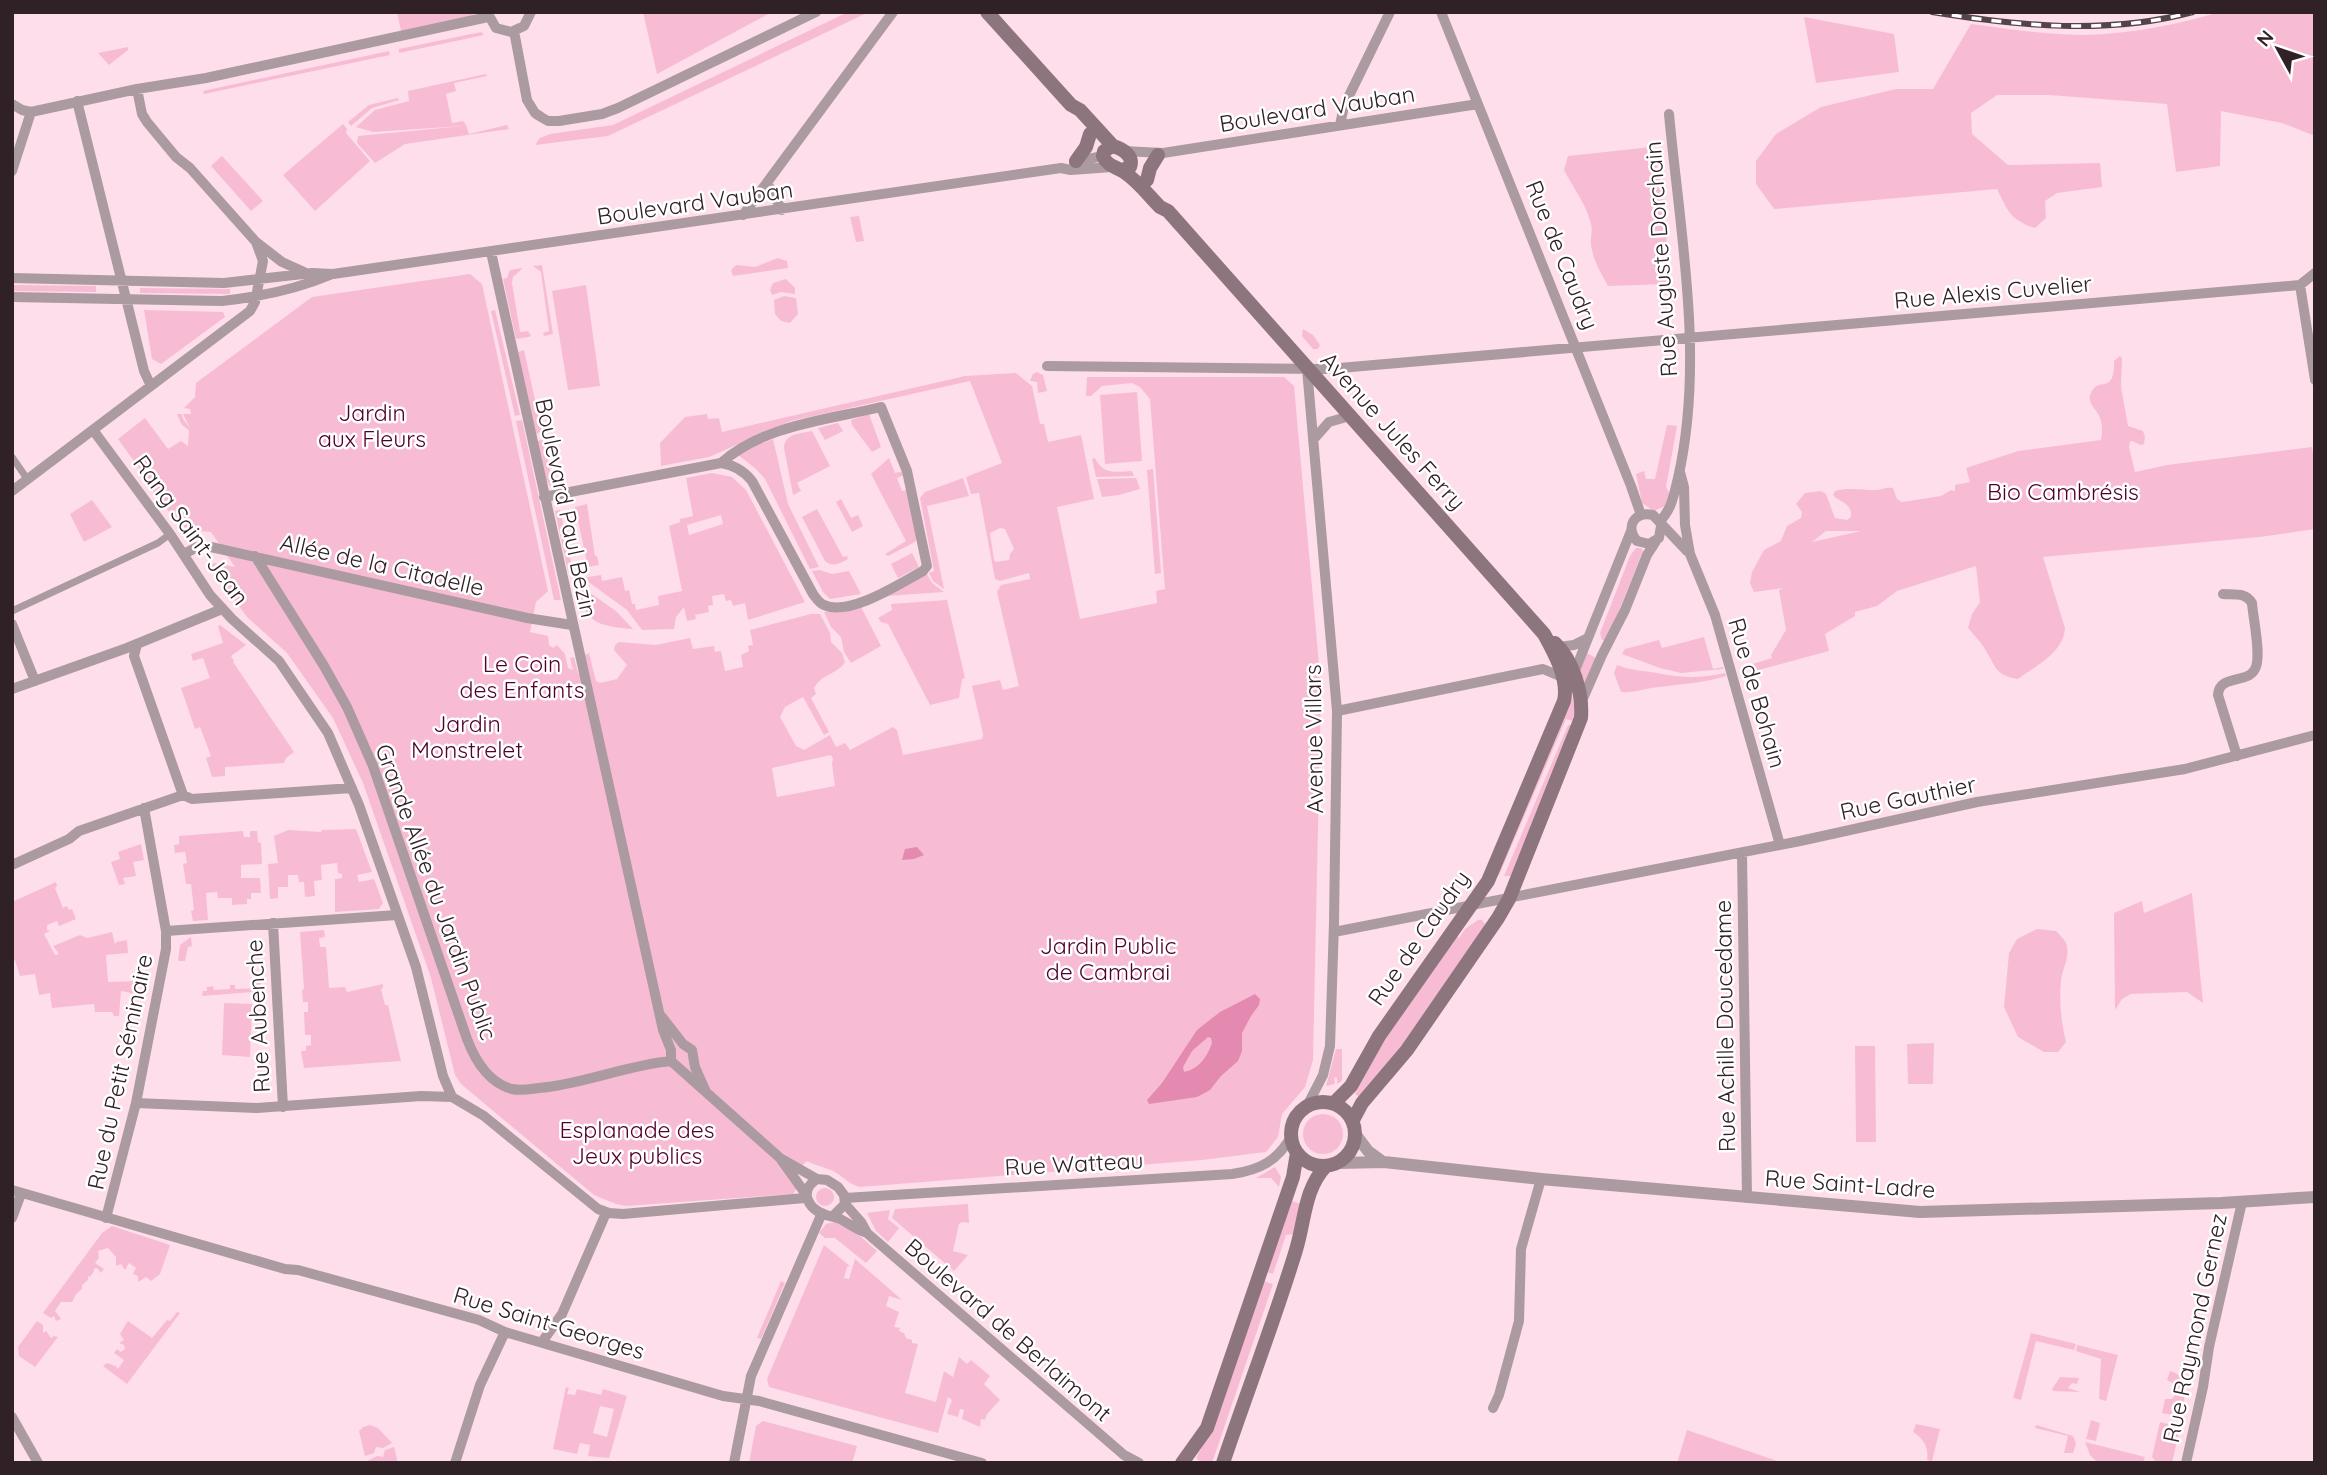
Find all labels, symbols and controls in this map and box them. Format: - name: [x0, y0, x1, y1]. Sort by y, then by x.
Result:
- north arrow: [2243, 14, 2313, 84]
- text: N: [2251, 25, 2279, 51]
- street label: Boulevard Vauban: [1217, 79, 1417, 138]
- street label: Rue Auguste Dorchain: [1638, 140, 1683, 378]
- street label: Boulevard Vauban: [595, 174, 795, 231]
- street label: Rue de Caudry: [1519, 176, 1606, 334]
- street label: Rue Alexis Cuvelier: [1893, 268, 2093, 315]
- street label: Avenue Jules Ferry: [1315, 346, 1472, 516]
- street label: Boulevard Paul Bezin: [529, 396, 604, 620]
- park label: Jardin aux Fleurs: [318, 398, 426, 453]
- street label: Rang Saint-Jean: [127, 449, 256, 611]
- park label: Bio Cambrésis: [1987, 477, 2139, 506]
- street label: Allée de la Citadelle: [277, 527, 487, 602]
- street label: Rue de Bohain: [1722, 614, 1793, 771]
- park label: Le Coin des Enfants: [460, 649, 584, 704]
- street label: Avenue Villars: [1298, 664, 1329, 814]
- park label: Jardin Monstrelet: [411, 709, 523, 764]
- street label: Grande Allée du Jardin Public: [369, 740, 504, 1044]
- street label: Rue Gauthier: [1837, 769, 1979, 826]
- street label: Rue de Caudry: [1361, 865, 1476, 1011]
- street label: Rue Achille Doucedame: [1708, 900, 1741, 1152]
- park label: Jardin Public de Cambrai: [1040, 931, 1176, 986]
- street label: Rue Aubenche: [239, 939, 276, 1093]
- street label: Rue du Petit Séminaire: [80, 952, 159, 1192]
- park label: Esplanade des Jeux publics: [559, 1115, 715, 1170]
- street label: Rue Watteau: [1004, 1145, 1144, 1182]
- street label: Rue Saint-Ladre: [1764, 1163, 1936, 1204]
- street label: Rue Raymond Gernez: [2156, 1211, 2233, 1445]
- street label: Boulevard de Berlaimont: [899, 1232, 1118, 1427]
- street label: Rue Saint-Georges: [450, 1280, 648, 1365]

